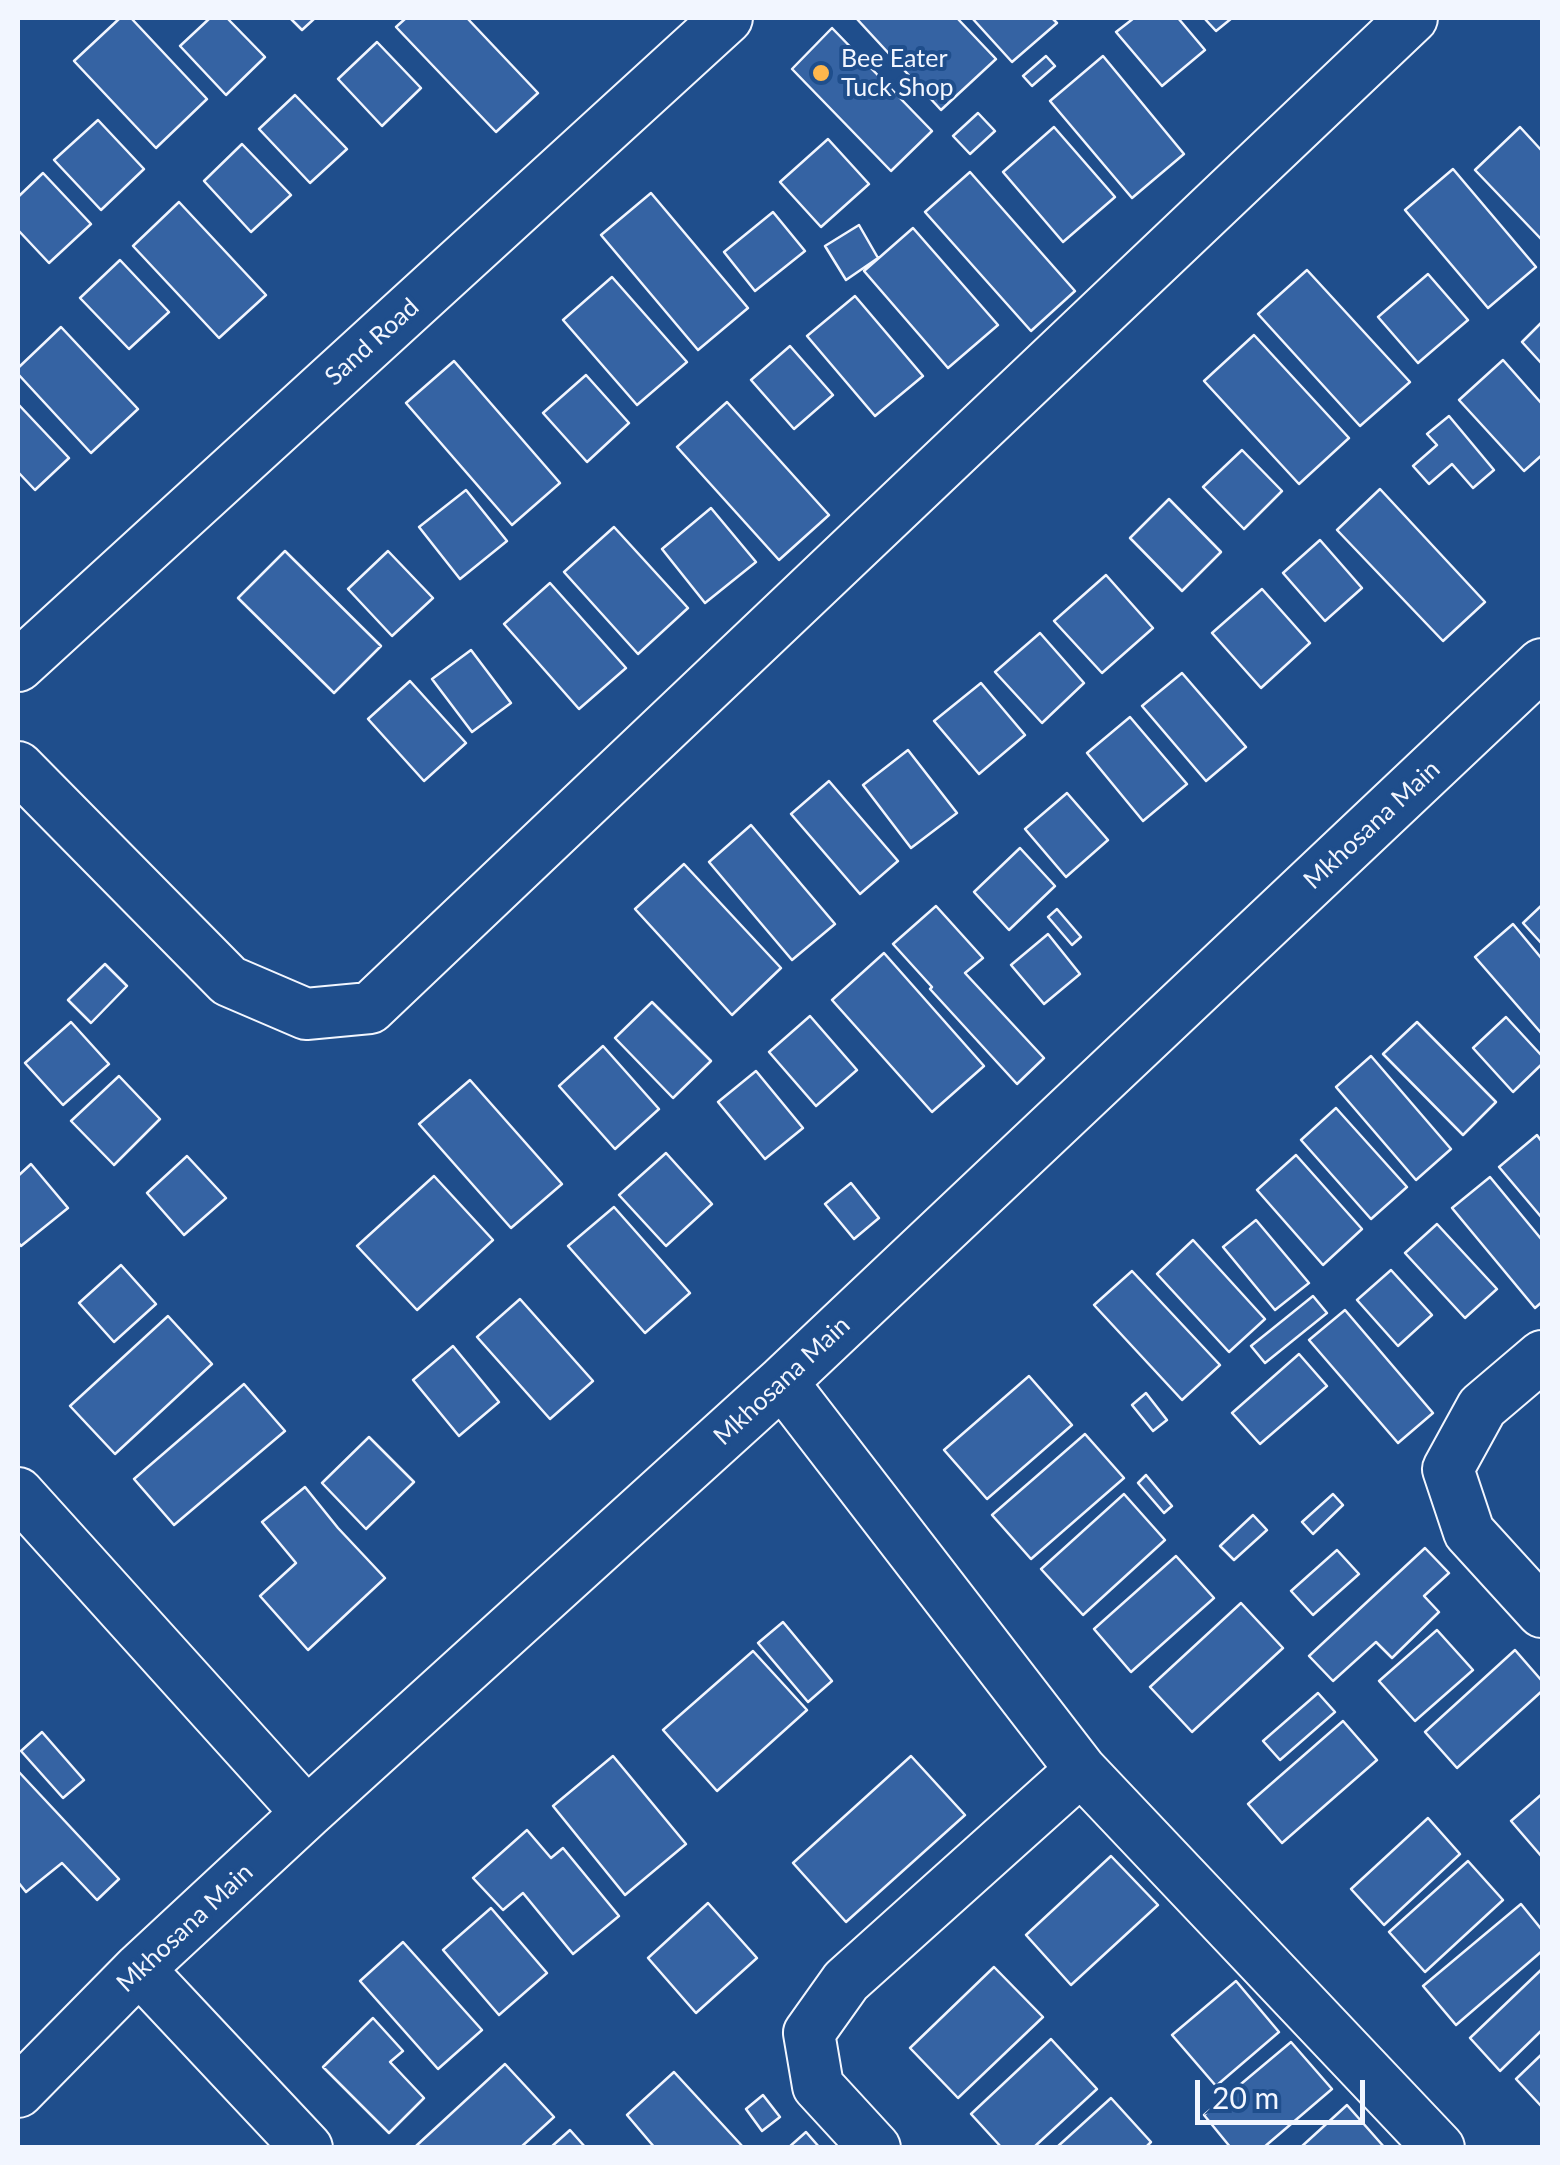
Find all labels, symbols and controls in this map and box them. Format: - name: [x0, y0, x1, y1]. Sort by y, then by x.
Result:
- place label: Bee Eater Tuck Shop: [841, 44, 954, 103]
- marker: Bee Eater Tuck Shop: [810, 62, 832, 84]
- street label: Sand Road: [319, 292, 425, 392]
- street label: Mkhosana Main: [1298, 754, 1446, 896]
- street label: Mkhosana Main: [708, 1310, 856, 1452]
- street label: Mkhosana Main: [111, 1857, 259, 1999]
- scale bar: [1200, 2060, 1370, 2122]
- text: 20 m: [1212, 2079, 1279, 2115]

